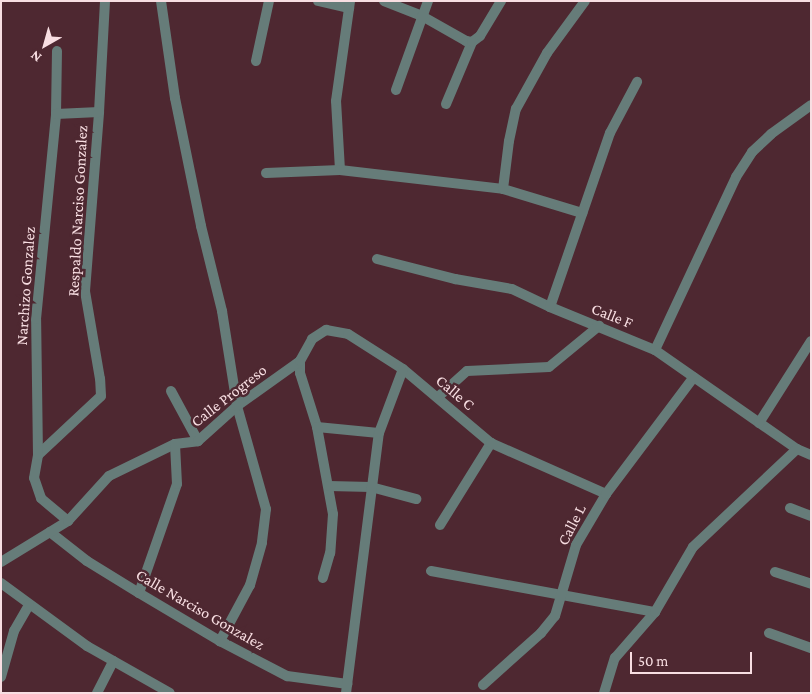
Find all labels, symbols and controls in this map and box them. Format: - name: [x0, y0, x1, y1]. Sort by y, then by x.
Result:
- north arrow: [20, 20, 70, 70]
- text: N: [27, 48, 44, 66]
- street label: Respaldo Narciso Gonzalez: [64, 125, 92, 297]
- street label: Narchizo Gonzalez: [12, 226, 40, 346]
- street label: Calle F: [588, 299, 636, 333]
- street label: Calle Progreso: [187, 360, 271, 432]
- street label: Calle C: [432, 371, 478, 415]
- street label: Calle L: [554, 501, 590, 549]
- street label: Calle Narciso Gonzalez: [132, 565, 268, 655]
- scale bar: [632, 642, 754, 674]
- text: 50 m: [638, 653, 668, 669]

